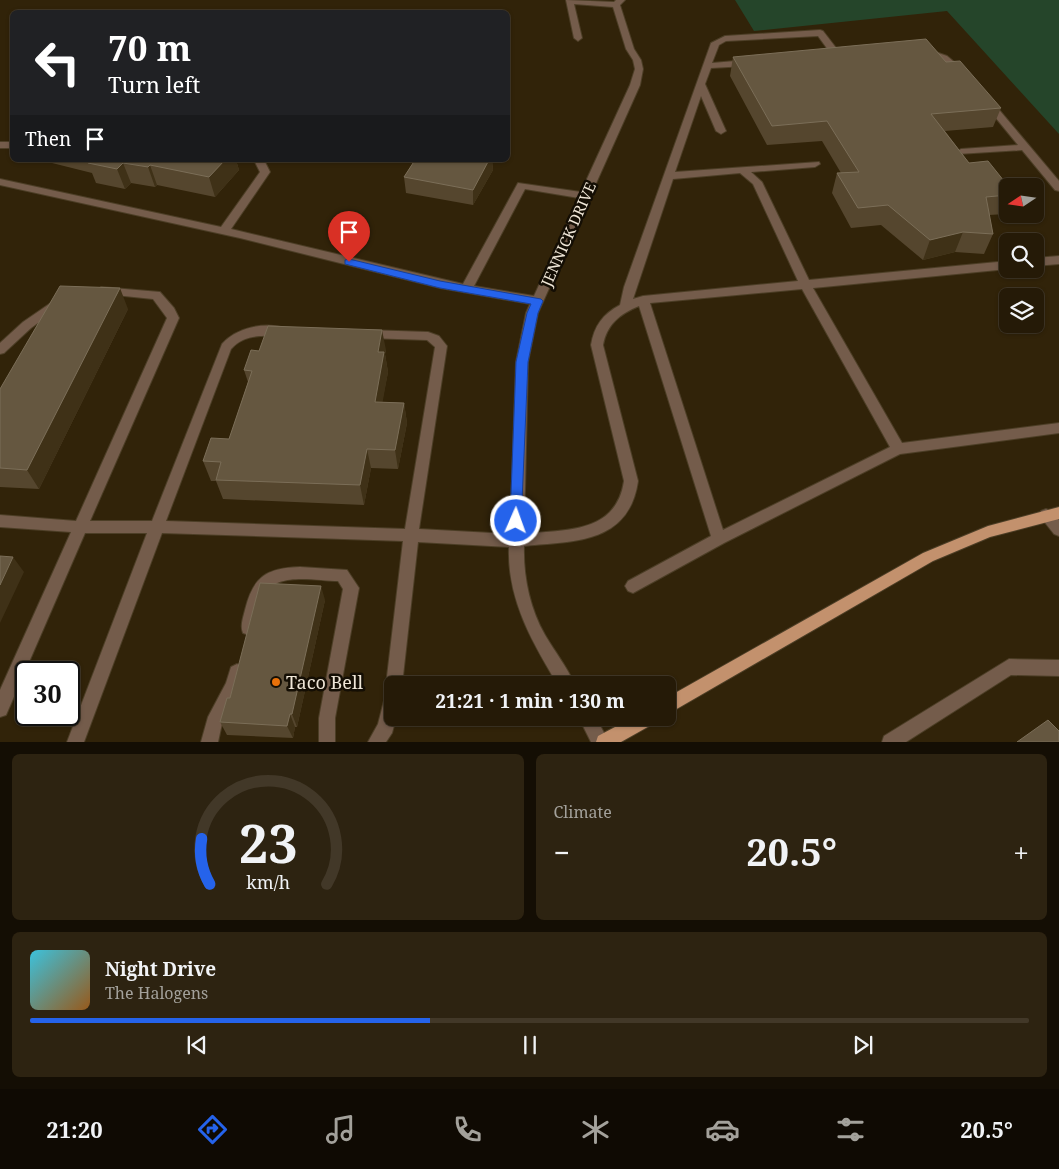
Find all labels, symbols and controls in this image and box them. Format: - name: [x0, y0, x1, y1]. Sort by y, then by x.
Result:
- text: 70 m: [108, 24, 191, 71]
- icon: left: [25, 30, 90, 95]
- text: Turn left: [108, 69, 200, 99]
- icon: arrive: [81, 125, 109, 153]
- text: Then: [25, 126, 71, 152]
- north arrow: [999, 178, 1044, 222]
- map controls: [999, 178, 1044, 333]
- street label: JENNICK DRIVE: [536, 179, 600, 290]
- pin: [328, 211, 370, 262]
- icon: arrive: [335, 218, 363, 246]
- button: search: [999, 233, 1044, 278]
- button: layers: [999, 288, 1044, 333]
- position arrow: [489, 494, 541, 546]
- speed limit sign: 30: [15, 661, 80, 726]
- place label: Taco Bell: [286, 670, 364, 694]
- marker: Taco Bell: [270, 676, 282, 688]
- text: 21:21 · 1 min · 130 m: [435, 688, 625, 714]
- text: Climate: [554, 801, 612, 823]
- text: 23: [238, 807, 297, 878]
- text: 20.5°: [746, 825, 837, 877]
- text: −: [554, 833, 570, 871]
- text: +: [1013, 833, 1029, 871]
- text: km/h: [246, 870, 290, 894]
- text: Night Drive: [105, 956, 216, 982]
- text: The Halogens: [105, 982, 208, 1004]
- icon: previous: [183, 1031, 211, 1059]
- icon: pause: [516, 1031, 544, 1059]
- icon: next: [849, 1031, 877, 1059]
- icon: directions: [195, 1112, 230, 1147]
- icon: music: [323, 1112, 358, 1147]
- icon: phone: [450, 1112, 485, 1147]
- icon: climate: [578, 1112, 613, 1147]
- icon: car: [705, 1112, 740, 1147]
- icon: filters: [833, 1112, 868, 1147]
- text: 21:20: [46, 1114, 103, 1144]
- text: 20.5°: [960, 1114, 1013, 1144]

